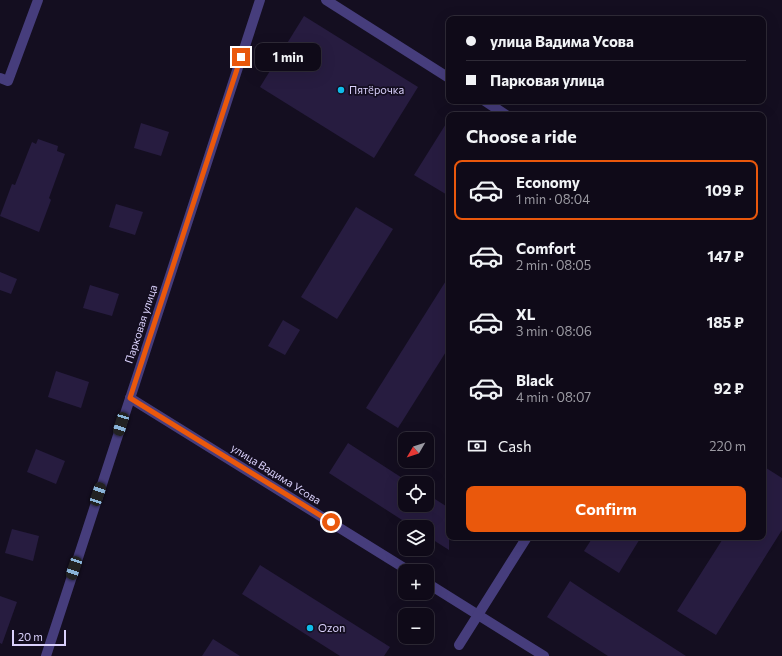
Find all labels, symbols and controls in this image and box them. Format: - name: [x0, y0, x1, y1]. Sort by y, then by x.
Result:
- text: улица Вадима Усова: [490, 32, 634, 50]
- callout: 1 min: [255, 43, 321, 71]
- route end: [232, 48, 250, 66]
- text: 1 min: [273, 49, 303, 65]
- text: Парковая улица: [490, 71, 604, 89]
- place label: Пятёрочка: [349, 83, 404, 96]
- marker: Пятёрочка: [336, 85, 346, 95]
- text: Choose a ride: [466, 125, 577, 147]
- icon: car: [468, 172, 504, 208]
- text: Economy: [516, 173, 580, 191]
- text: 109 ₽: [705, 181, 744, 199]
- text: 1 min · 08:04: [516, 191, 590, 207]
- icon: car: [468, 238, 504, 274]
- text: Comfort: [516, 239, 576, 257]
- text: 147 ₽: [707, 247, 744, 265]
- text: 2 min · 08:05: [516, 257, 591, 273]
- street label: Парковая улица: [122, 283, 159, 365]
- icon: car: [468, 304, 504, 340]
- text: XL: [516, 305, 535, 323]
- text: 185 ₽: [706, 313, 744, 331]
- text: 3 min · 08:06: [516, 323, 592, 339]
- icon: car: [468, 370, 504, 406]
- text: Black: [516, 371, 554, 389]
- text: 92 ₽: [714, 379, 744, 397]
- text: 4 min · 08:07: [516, 389, 591, 405]
- car: [112, 411, 130, 437]
- north arrow: [398, 432, 434, 468]
- map controls: [398, 432, 434, 644]
- icon: cash: [466, 435, 488, 457]
- text: Cash: [498, 437, 532, 455]
- text: 220 m: [709, 438, 746, 454]
- street label: улица Вадима Усова: [229, 441, 324, 506]
- button: locate: [398, 476, 434, 512]
- car: [89, 481, 107, 507]
- button: Confirm: [466, 486, 746, 532]
- route start: [322, 513, 340, 531]
- button: layers: [398, 520, 434, 556]
- car: [65, 555, 83, 581]
- button: +: [398, 564, 434, 600]
- button: −: [398, 608, 434, 644]
- place label: Ozon: [318, 621, 345, 634]
- marker: Ozon: [305, 623, 315, 633]
- scale bar: [12, 628, 66, 647]
- text: 20 m: [18, 630, 43, 643]

